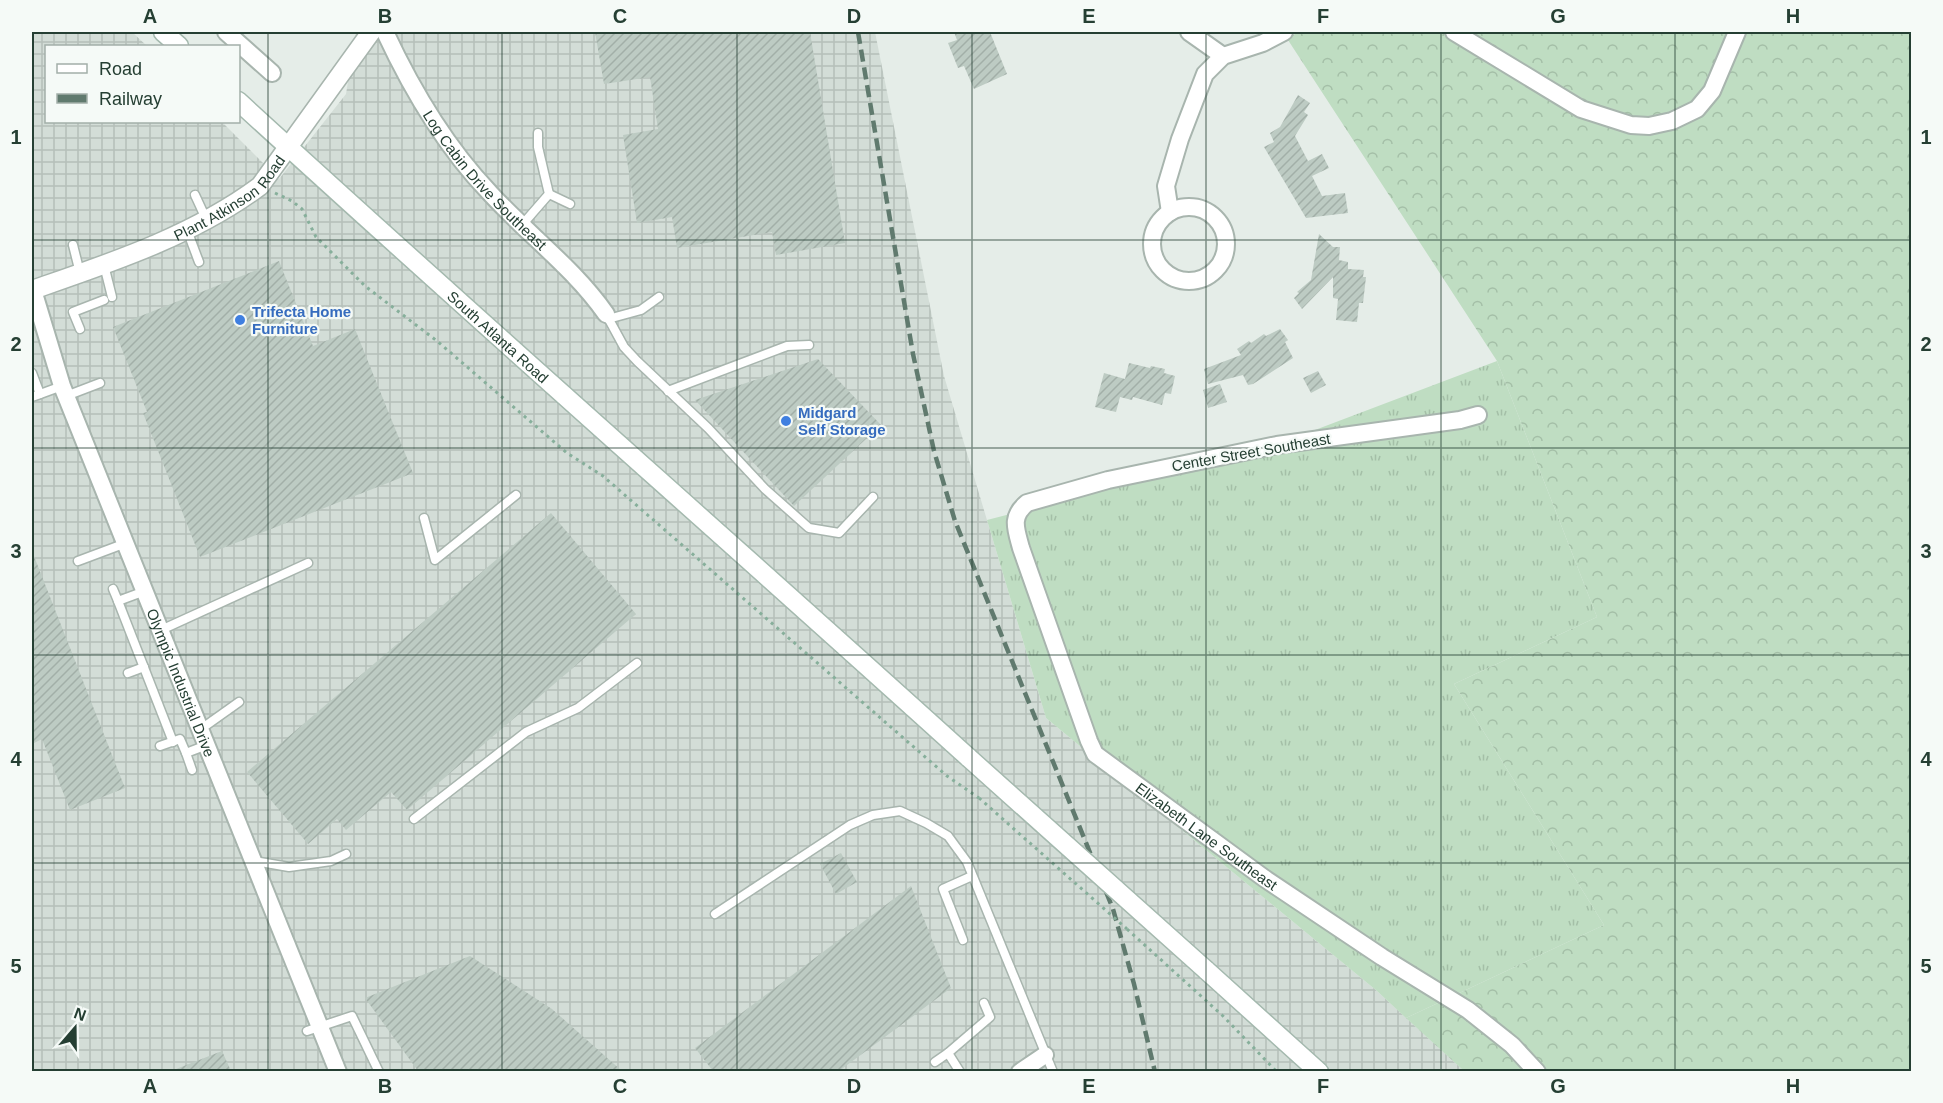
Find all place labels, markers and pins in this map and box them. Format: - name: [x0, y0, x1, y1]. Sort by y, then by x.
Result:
- place label: Trifecta Home Furniture: [252, 303, 351, 337]
- marker: Trifecta Home Furniture: [233, 313, 247, 327]
- place label: Midgard Self Storage: [798, 404, 886, 438]
- marker: Midgard Self Storage: [779, 414, 793, 428]

